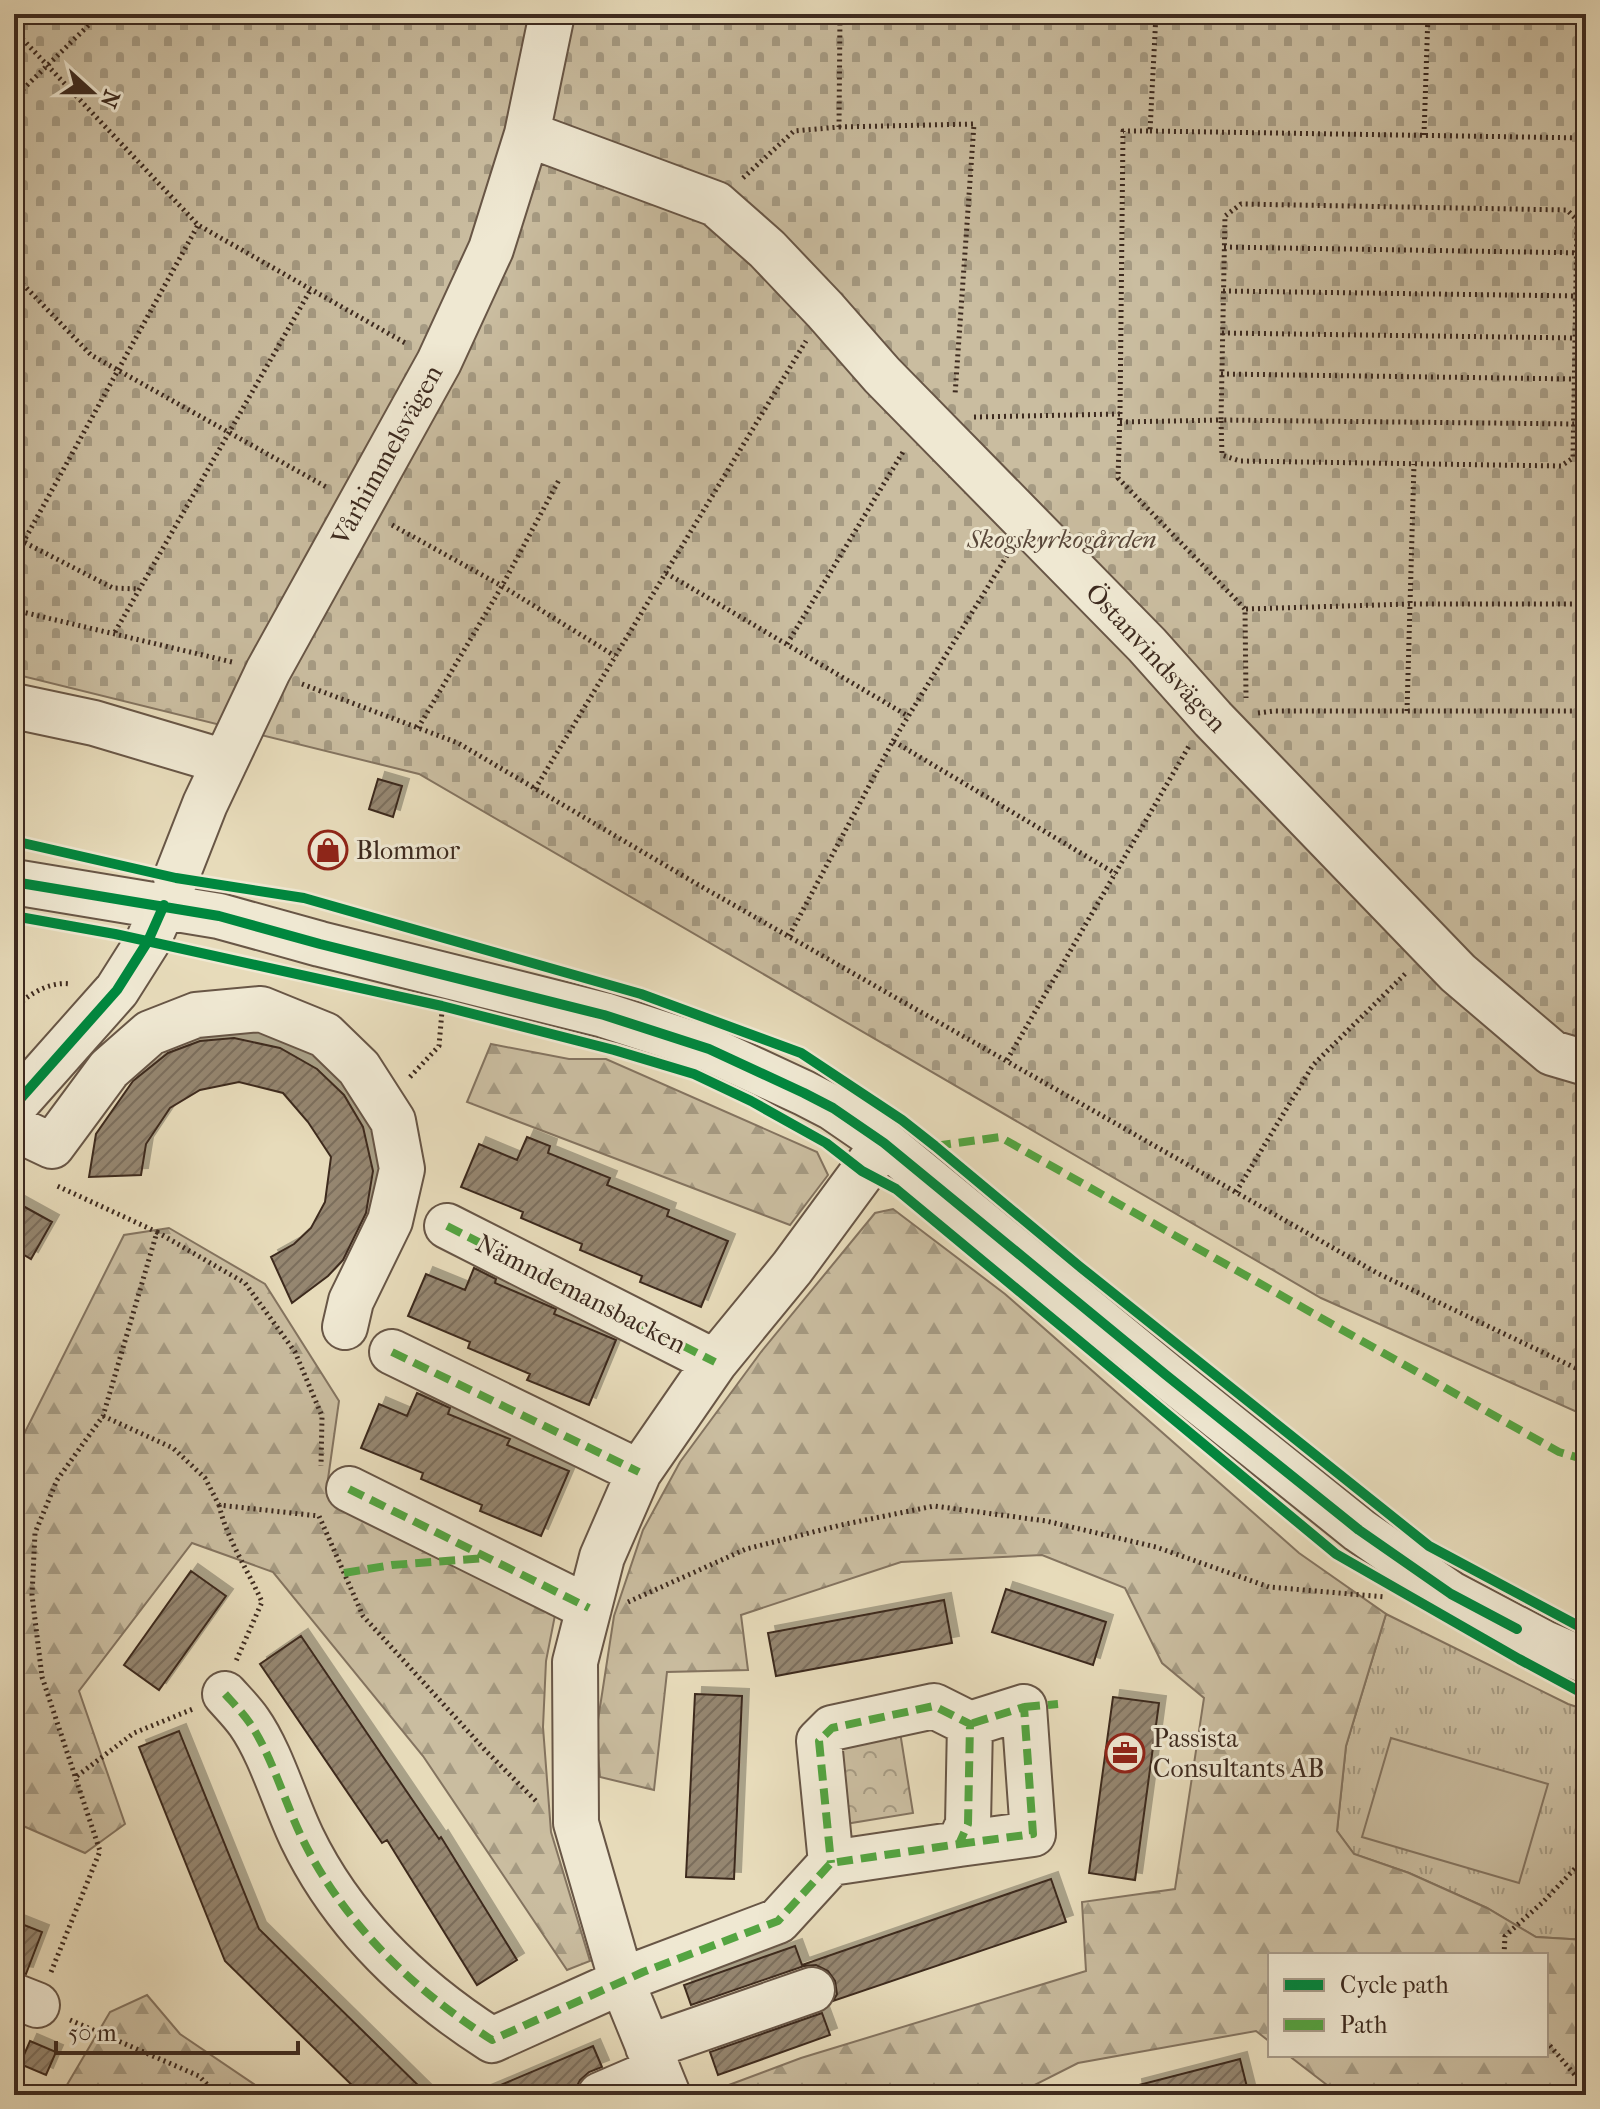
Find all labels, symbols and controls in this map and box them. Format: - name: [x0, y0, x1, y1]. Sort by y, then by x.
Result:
- north arrow: [52, 52, 132, 132]
- text: N: [95, 86, 125, 112]
- street label: Vårhimmelsvägen: [324, 360, 449, 551]
- park label: Skogskyrkogården: [966, 524, 1157, 555]
- street label: Östanvindsvägen: [1079, 576, 1234, 739]
- shop icon: Blommor: [307, 829, 349, 871]
- place label: Blommor: [356, 835, 460, 866]
- street label: Nämndemansbacken: [471, 1228, 691, 1360]
- place label: Passista Consultants AB: [1153, 1723, 1324, 1784]
- office icon: Passista Consultants AB: [1104, 1732, 1146, 1774]
- legend: [1268, 1953, 1548, 2057]
- text: Cycle path: [1340, 1971, 1449, 1999]
- scale bar: [56, 2005, 298, 2055]
- text: Path: [1340, 2011, 1388, 2039]
- text: 50 m: [68, 2019, 117, 2047]

